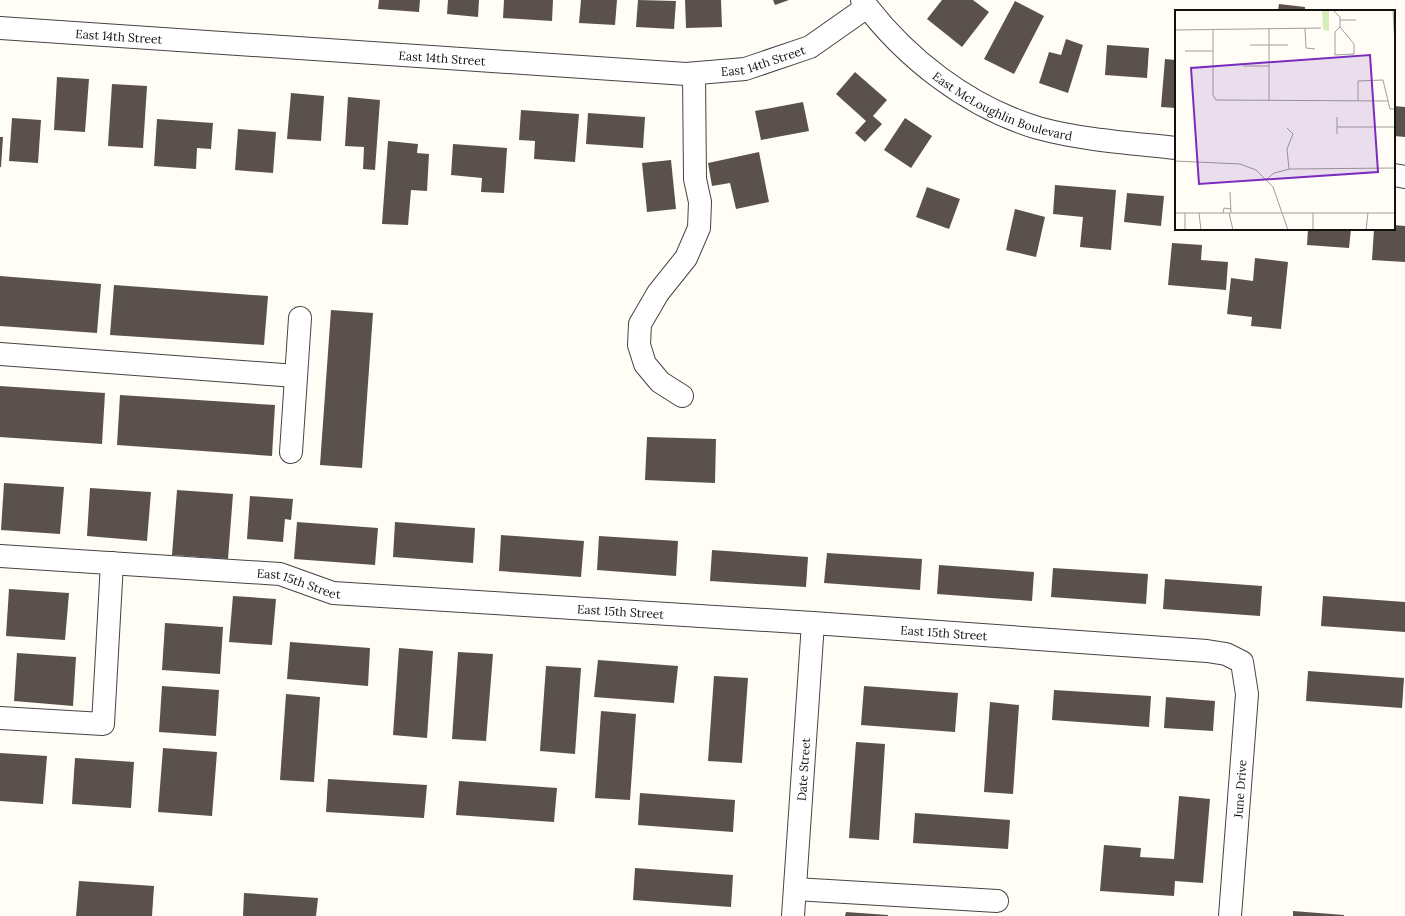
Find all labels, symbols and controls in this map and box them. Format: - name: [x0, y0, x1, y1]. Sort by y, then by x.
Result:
- inset map: [1175, 10, 1395, 230]
- street label: East 14th Street: [75, 26, 163, 46]
- street label: East 14th Street: [720, 42, 807, 79]
- street label: East 14th Street: [398, 47, 486, 68]
- street label: East McLoughlin Boulevard: [930, 68, 1074, 143]
- street label: East 15th Street: [256, 565, 341, 601]
- street label: East 15th Street: [577, 601, 665, 621]
- street label: East 15th Street: [900, 622, 988, 643]
- street label: Date Street: [793, 737, 813, 801]
- street label: June Drive: [1230, 759, 1250, 820]

